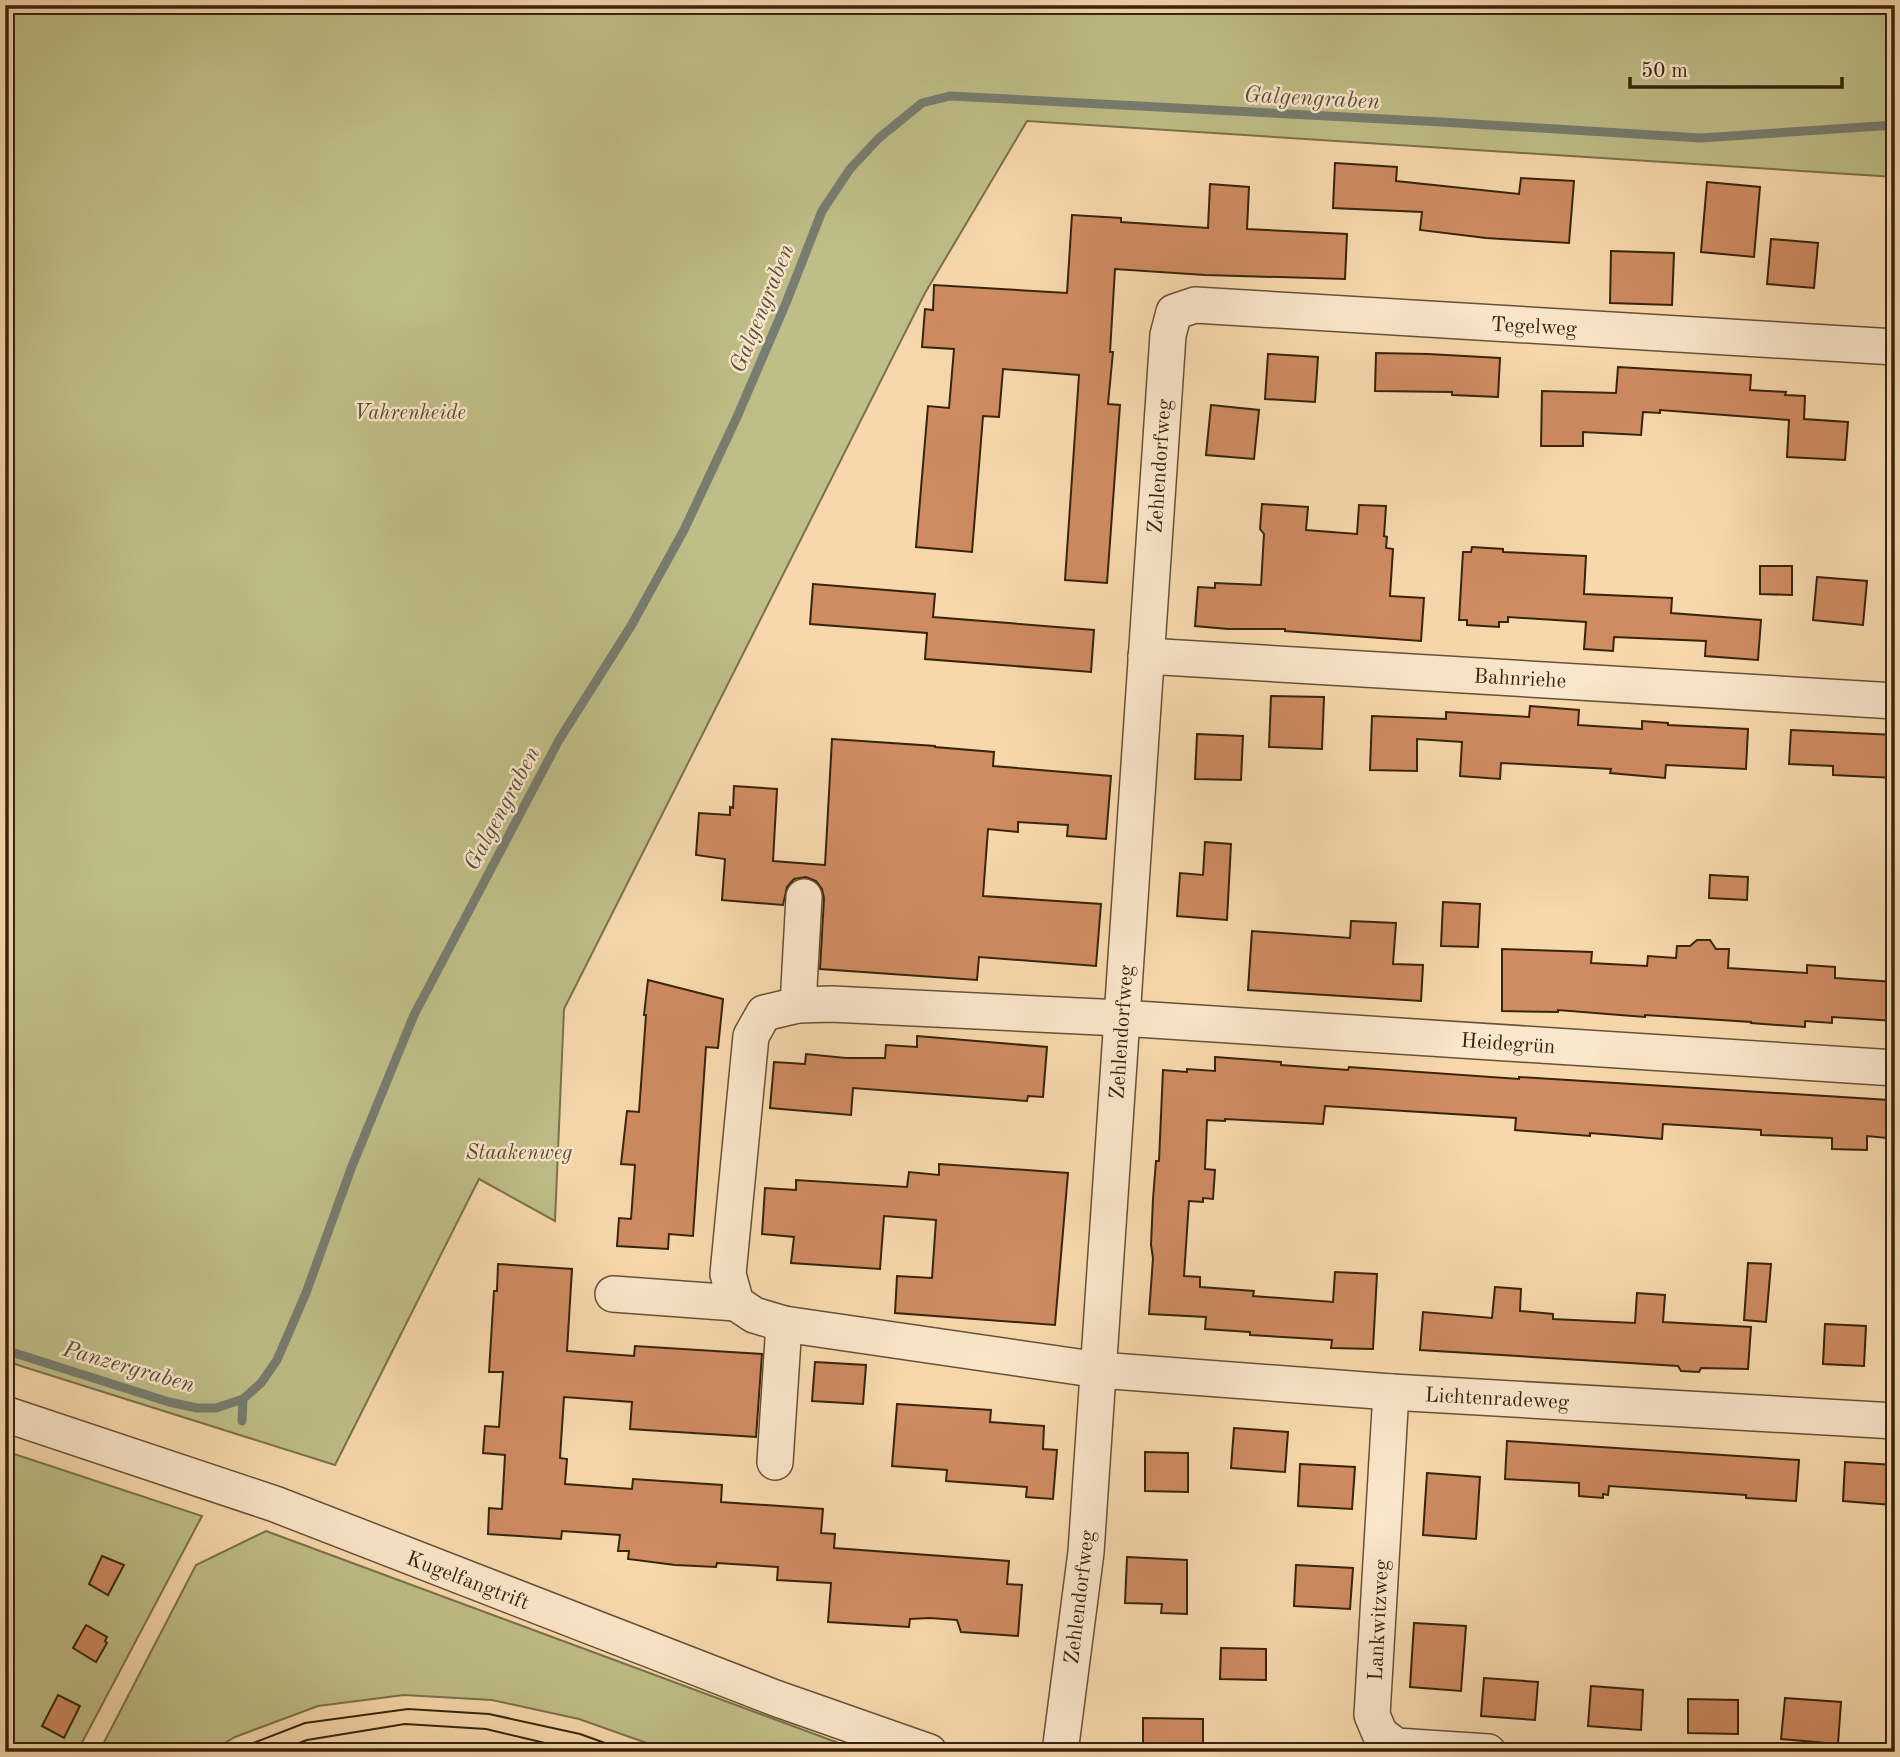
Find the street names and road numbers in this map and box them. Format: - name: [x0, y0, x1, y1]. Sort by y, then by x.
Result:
- street label: Tegelweg: [1490, 315, 1578, 340]
- street label: Zehlendorfweg: [1145, 398, 1176, 534]
- street label: Bahnriehe: [1473, 667, 1567, 692]
- street label: Zehlendorfweg: [1107, 964, 1138, 1100]
- street label: Heidegrün: [1460, 1031, 1556, 1058]
- street label: Lichtenradeweg: [1424, 1385, 1570, 1414]
- street label: Zehlendorfweg: [1062, 1528, 1099, 1665]
- street label: Kugelfangtrift: [403, 1548, 532, 1614]
- street label: Lankwitzweg: [1366, 1558, 1393, 1681]

